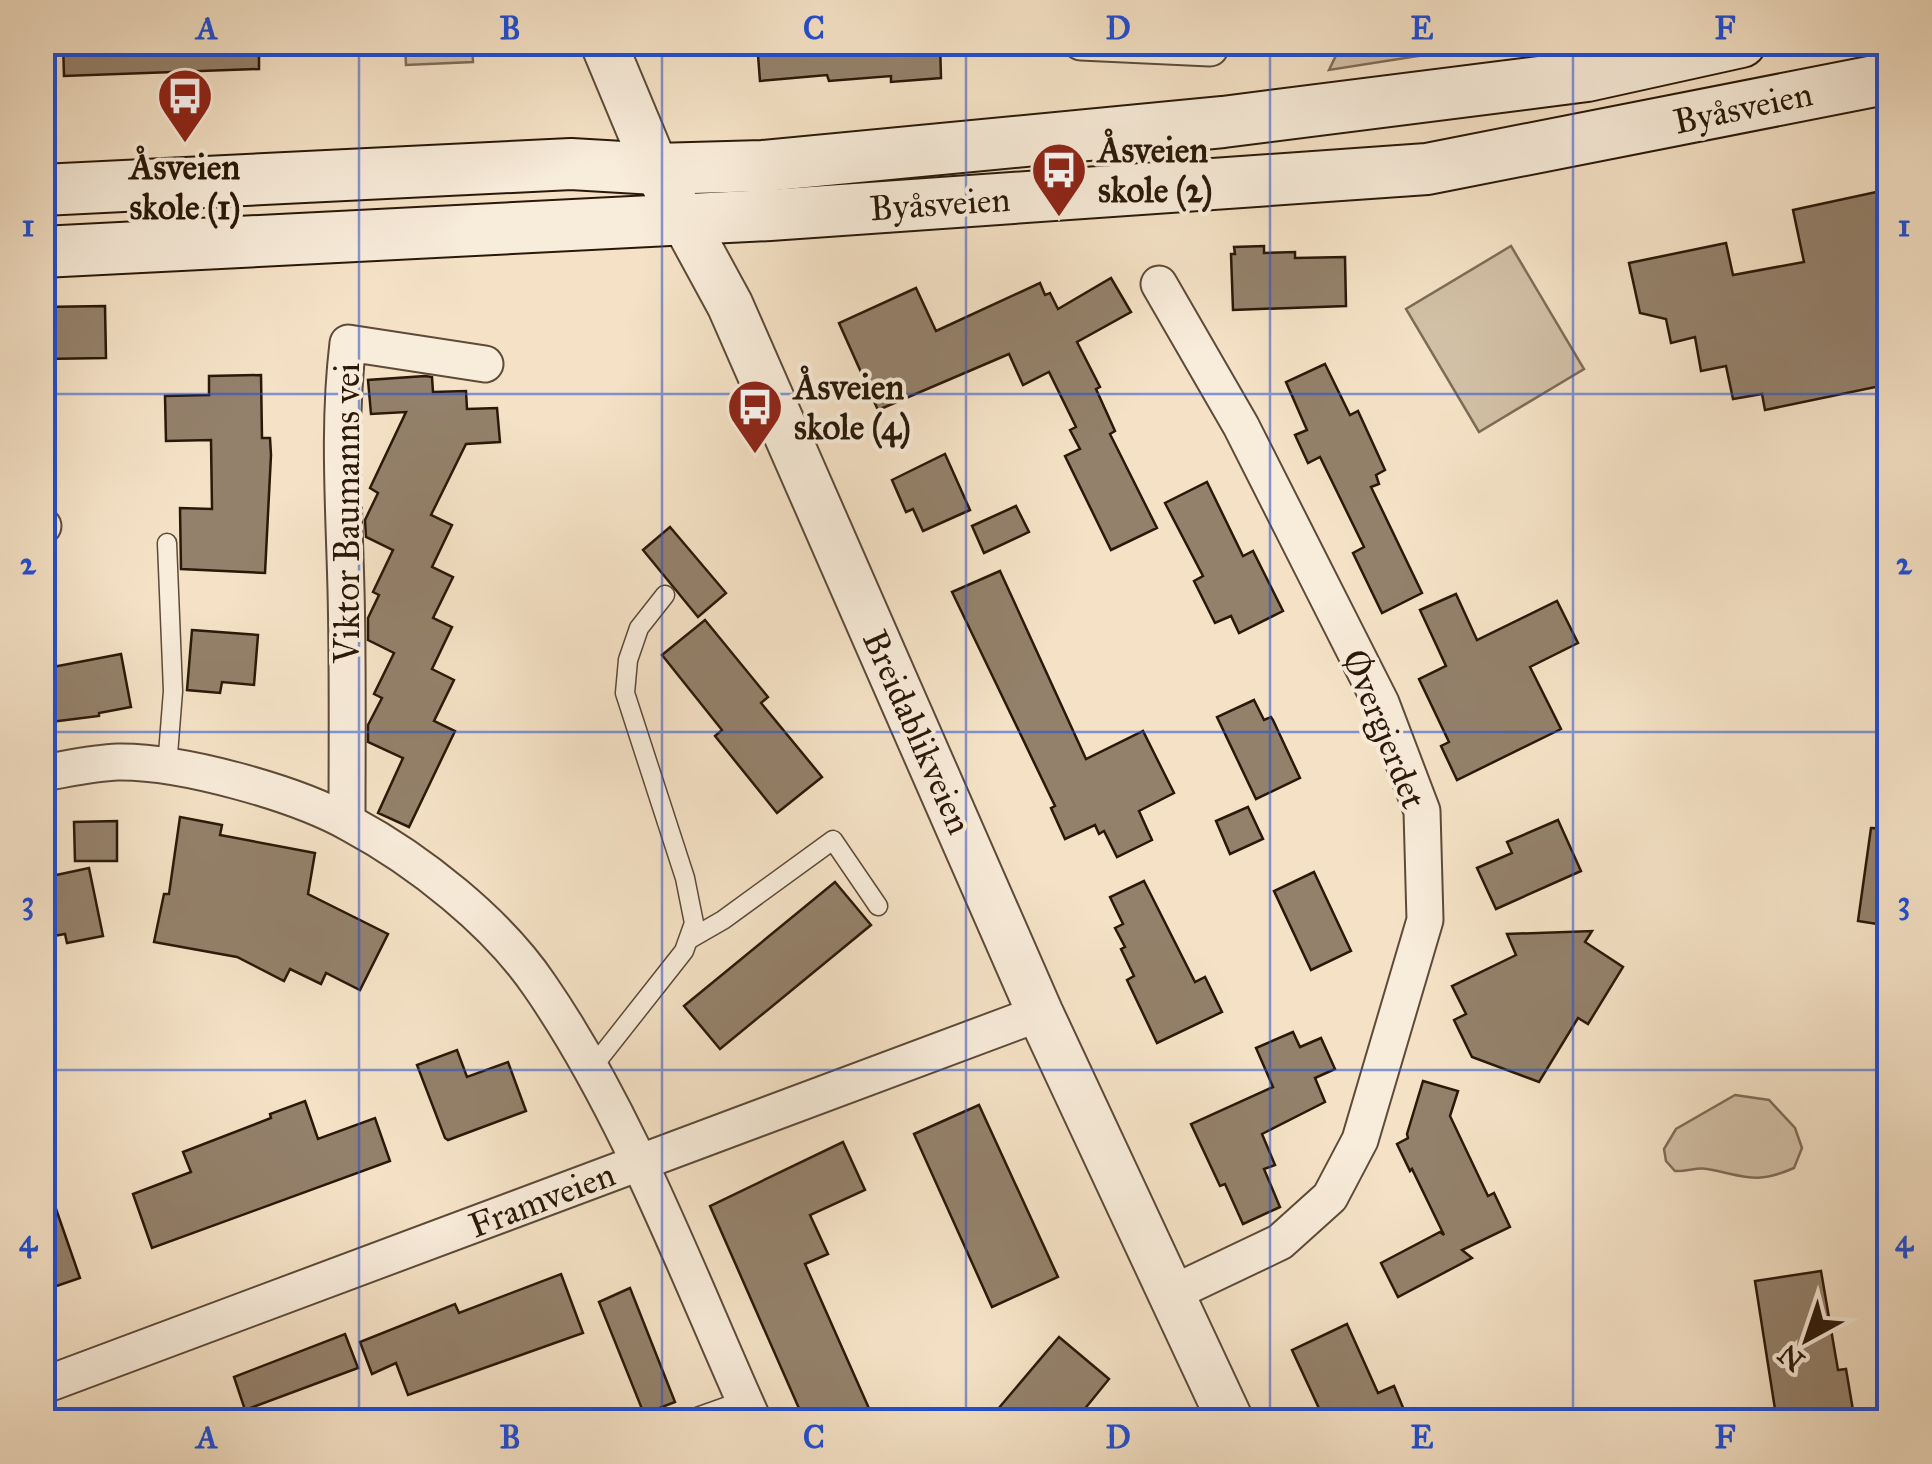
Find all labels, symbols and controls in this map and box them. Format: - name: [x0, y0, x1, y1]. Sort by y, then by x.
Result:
- text: A: [194, 9, 218, 48]
- text: B: [499, 9, 521, 48]
- text: C: [803, 9, 825, 48]
- text: D: [1105, 9, 1131, 48]
- text: E: [1411, 9, 1434, 48]
- text: F: [1715, 9, 1736, 48]
- bus stop icon: Åsveien skole (1): [155, 66, 215, 145]
- street label: Byåsveien: [1670, 72, 1816, 144]
- place label: Åsveien skole (2): [1096, 128, 1213, 213]
- bus stop icon: Åsveien skole (2): [1029, 140, 1089, 219]
- place label: Åsveien skole (1): [128, 145, 241, 230]
- street label: Byåsveien: [868, 178, 1012, 230]
- text: 1: [22, 206, 35, 245]
- text: 1: [1898, 206, 1911, 245]
- street label: Viktor Baumanns vei: [326, 362, 369, 664]
- place label: Åsveien skole (4): [792, 365, 911, 450]
- bus stop icon: Åsveien skole (4): [725, 377, 785, 456]
- text: 2: [20, 544, 37, 583]
- text: 2: [1896, 544, 1913, 583]
- street label: Breidablikveien: [853, 623, 981, 841]
- street label: Øvergjerdet: [1333, 643, 1435, 815]
- text: 3: [22, 883, 34, 922]
- text: 3: [1898, 883, 1910, 922]
- street label: Framveien: [463, 1153, 621, 1247]
- text: 4: [19, 1221, 38, 1260]
- text: 4: [1895, 1221, 1914, 1260]
- north arrow: [1757, 1289, 1857, 1389]
- text: N: [1771, 1337, 1812, 1379]
- text: A: [194, 1418, 218, 1457]
- text: B: [499, 1418, 521, 1457]
- text: C: [803, 1418, 825, 1457]
- text: D: [1105, 1418, 1131, 1457]
- text: E: [1411, 1418, 1434, 1457]
- text: F: [1715, 1418, 1736, 1457]

